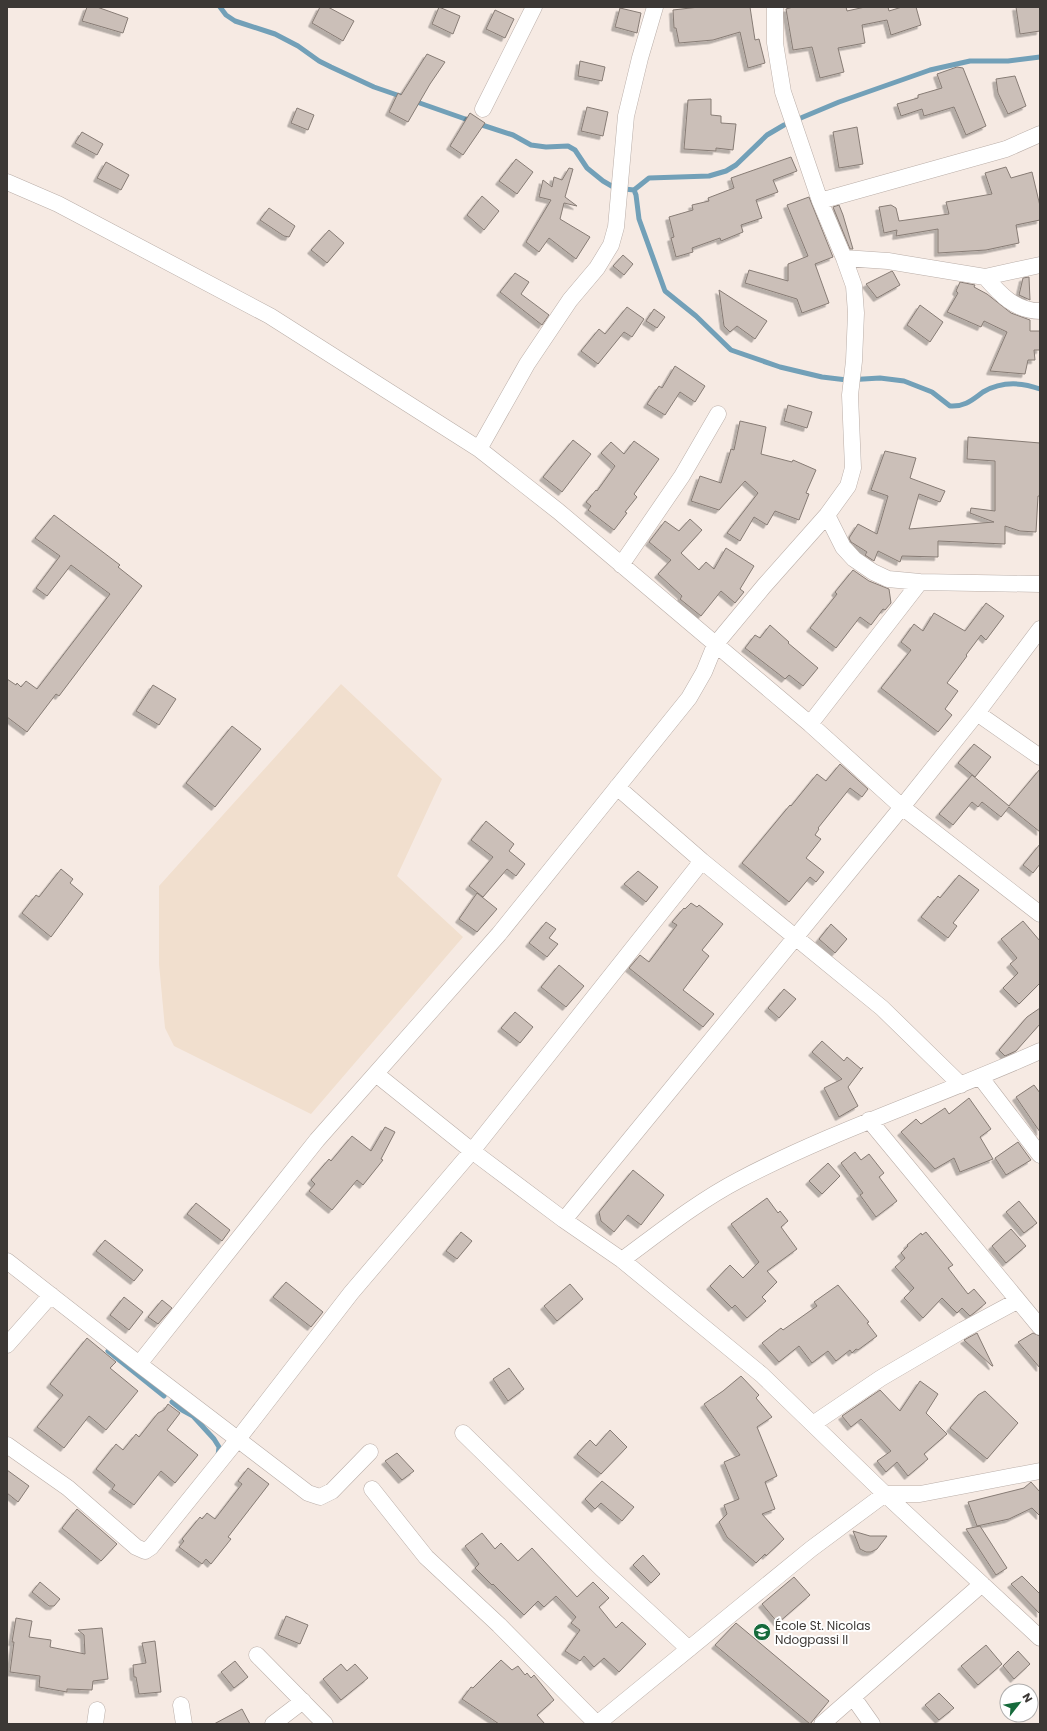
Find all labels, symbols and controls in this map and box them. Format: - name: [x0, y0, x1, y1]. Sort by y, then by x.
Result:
- place label: École St. Nicolas Ndogpassi II: [775, 1617, 871, 1648]
- school or university icon: École St. Nicolas Ndogpassi II: [752, 1622, 772, 1642]
- north arrow: [999, 1683, 1039, 1723]
- text: N: [1019, 1690, 1037, 1706]

